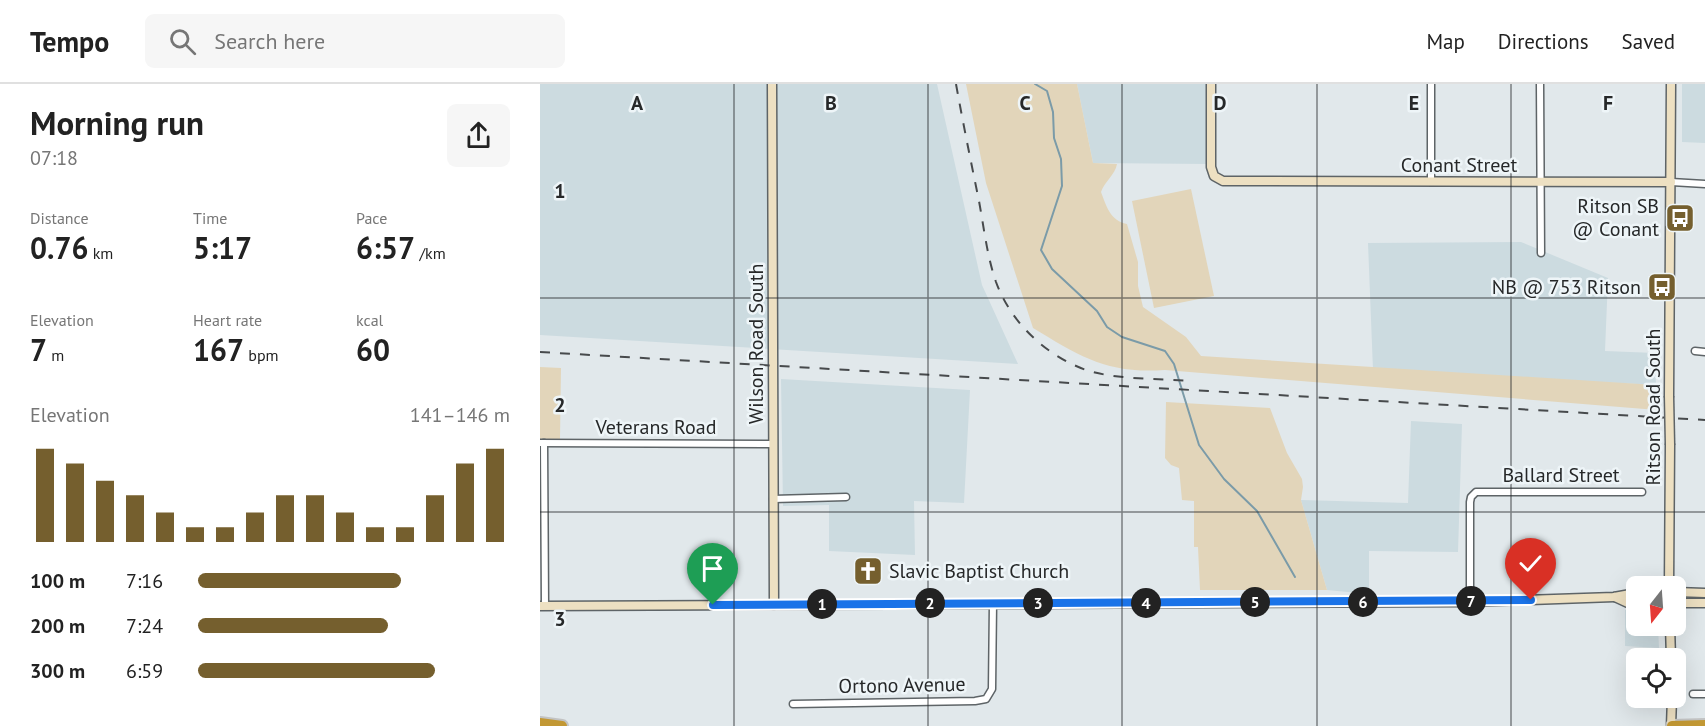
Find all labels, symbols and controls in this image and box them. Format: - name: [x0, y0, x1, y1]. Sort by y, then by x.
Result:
- search box: [145, 14, 565, 68]
- text: Tempo: [30, 23, 109, 60]
- icon: search: [166, 25, 199, 58]
- text: Search here: [214, 27, 325, 55]
- text: Map: [1426, 28, 1465, 55]
- text: Directions: [1498, 28, 1589, 55]
- text: Saved: [1622, 28, 1675, 55]
- text: A: [631, 90, 644, 116]
- text: B: [825, 90, 837, 116]
- text: C: [1019, 90, 1031, 116]
- text: D: [1214, 90, 1227, 116]
- text: E: [1409, 90, 1419, 116]
- text: F: [1603, 90, 1613, 116]
- text: Morning run: [30, 101, 204, 144]
- button: share: [447, 104, 510, 167]
- text: 07:18: [30, 145, 78, 171]
- street label: Conant Street: [1401, 152, 1517, 178]
- text: 1: [554, 178, 566, 204]
- place label: Ritson SB @ Conant: [1572, 193, 1659, 242]
- bus stop icon: Ritson SB @ Conant: [1664, 202, 1696, 234]
- text: Distance: [30, 208, 89, 228]
- text: Time: [193, 208, 227, 228]
- text: Pace: [356, 208, 387, 228]
- text: 0.76: [30, 228, 88, 267]
- text: 5:17: [193, 228, 252, 267]
- text: 6:57: [356, 228, 415, 267]
- text: km: [88, 243, 113, 263]
- text: /km: [415, 243, 446, 263]
- street label: Wilson Road South: [743, 264, 769, 424]
- bus stop icon: NB @ 753 Ritson: [1646, 271, 1678, 303]
- place label: NB @ 753 Ritson: [1492, 274, 1641, 300]
- text: Elevation: [30, 310, 94, 330]
- text: Heart rate: [193, 310, 262, 330]
- text: kcal: [356, 310, 383, 330]
- street label: Ritson Road South: [1640, 329, 1666, 485]
- text: 7: [30, 330, 47, 369]
- text: 167: [193, 330, 244, 369]
- text: 60: [356, 330, 390, 369]
- text: m: [47, 345, 64, 365]
- text: bpm: [244, 345, 279, 365]
- text: 2: [554, 392, 566, 418]
- text: Elevation: [30, 402, 110, 428]
- text: 141–146 m: [410, 402, 510, 428]
- street label: Veterans Road: [595, 414, 716, 440]
- street label: Ballard Street: [1502, 462, 1620, 488]
- pin: [1505, 538, 1556, 600]
- pin: [687, 543, 738, 605]
- icon: check: [1514, 547, 1547, 580]
- icon: arrive: [696, 552, 729, 585]
- church icon: Slavic Baptist Church: [852, 555, 884, 587]
- place label: Slavic Baptist Church: [889, 558, 1069, 584]
- text: 100 m: [30, 568, 85, 594]
- text: 7:16: [126, 568, 163, 594]
- north arrow: [1626, 576, 1686, 636]
- map controls: [1626, 576, 1686, 708]
- pin: 7: [1456, 586, 1486, 616]
- pin: 5: [1240, 587, 1270, 617]
- pin: 6: [1348, 587, 1378, 617]
- pin: 2: [915, 588, 945, 618]
- pin: 3: [1023, 588, 1053, 618]
- pin: 4: [1131, 588, 1161, 618]
- pin: 1: [807, 589, 837, 619]
- text: 7: [1466, 591, 1476, 611]
- text: 5: [1250, 592, 1260, 612]
- text: 6: [1358, 592, 1368, 612]
- text: 2: [925, 593, 935, 613]
- text: 3: [1033, 593, 1043, 613]
- text: 4: [1141, 593, 1151, 613]
- text: 1: [817, 594, 827, 614]
- text: 3: [554, 606, 566, 632]
- text: 200 m: [30, 613, 85, 639]
- text: 7:24: [126, 613, 163, 639]
- button: locate: [1626, 648, 1686, 708]
- text: 300 m: [30, 658, 85, 684]
- text: 6:59: [126, 658, 163, 684]
- street label: Ortono Avenue: [838, 671, 966, 699]

